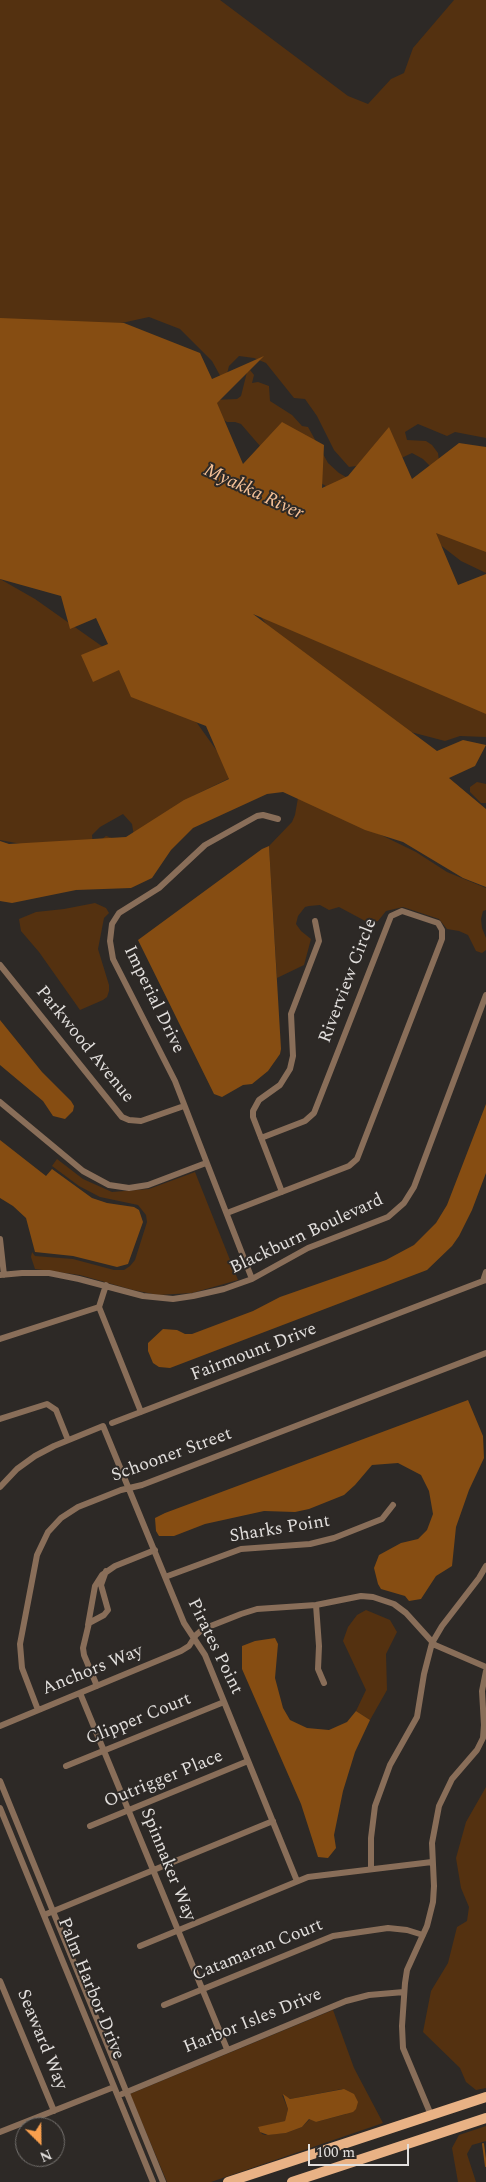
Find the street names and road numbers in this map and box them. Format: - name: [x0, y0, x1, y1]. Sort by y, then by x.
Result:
- street label: Riverview Circle: [315, 916, 383, 1046]
- street label: Imperial Drive: [118, 943, 188, 1057]
- street label: Parkwood Avenue: [30, 982, 138, 1108]
- street label: Blackburn Boulevard: [227, 1190, 387, 1280]
- street label: Fairmount Drive: [188, 1319, 320, 1387]
- street label: Schooner Street: [109, 1424, 235, 1488]
- street label: Sharks Point: [228, 1511, 332, 1549]
- street label: Pirates Point: [182, 1596, 246, 1698]
- street label: Anchors Way: [39, 1641, 147, 1701]
- street label: Clipper Court: [83, 1689, 195, 1751]
- street label: Outrigger Place: [101, 1746, 227, 1814]
- street label: Spinnaker Way: [135, 1805, 199, 1925]
- street label: Palm Harbor Drive: [52, 1915, 128, 2063]
- street label: Catamaran Court: [190, 1915, 326, 1987]
- street label: Harbor Isles Drive: [181, 1984, 325, 2060]
- street label: Seaward Way: [11, 1987, 71, 2093]

